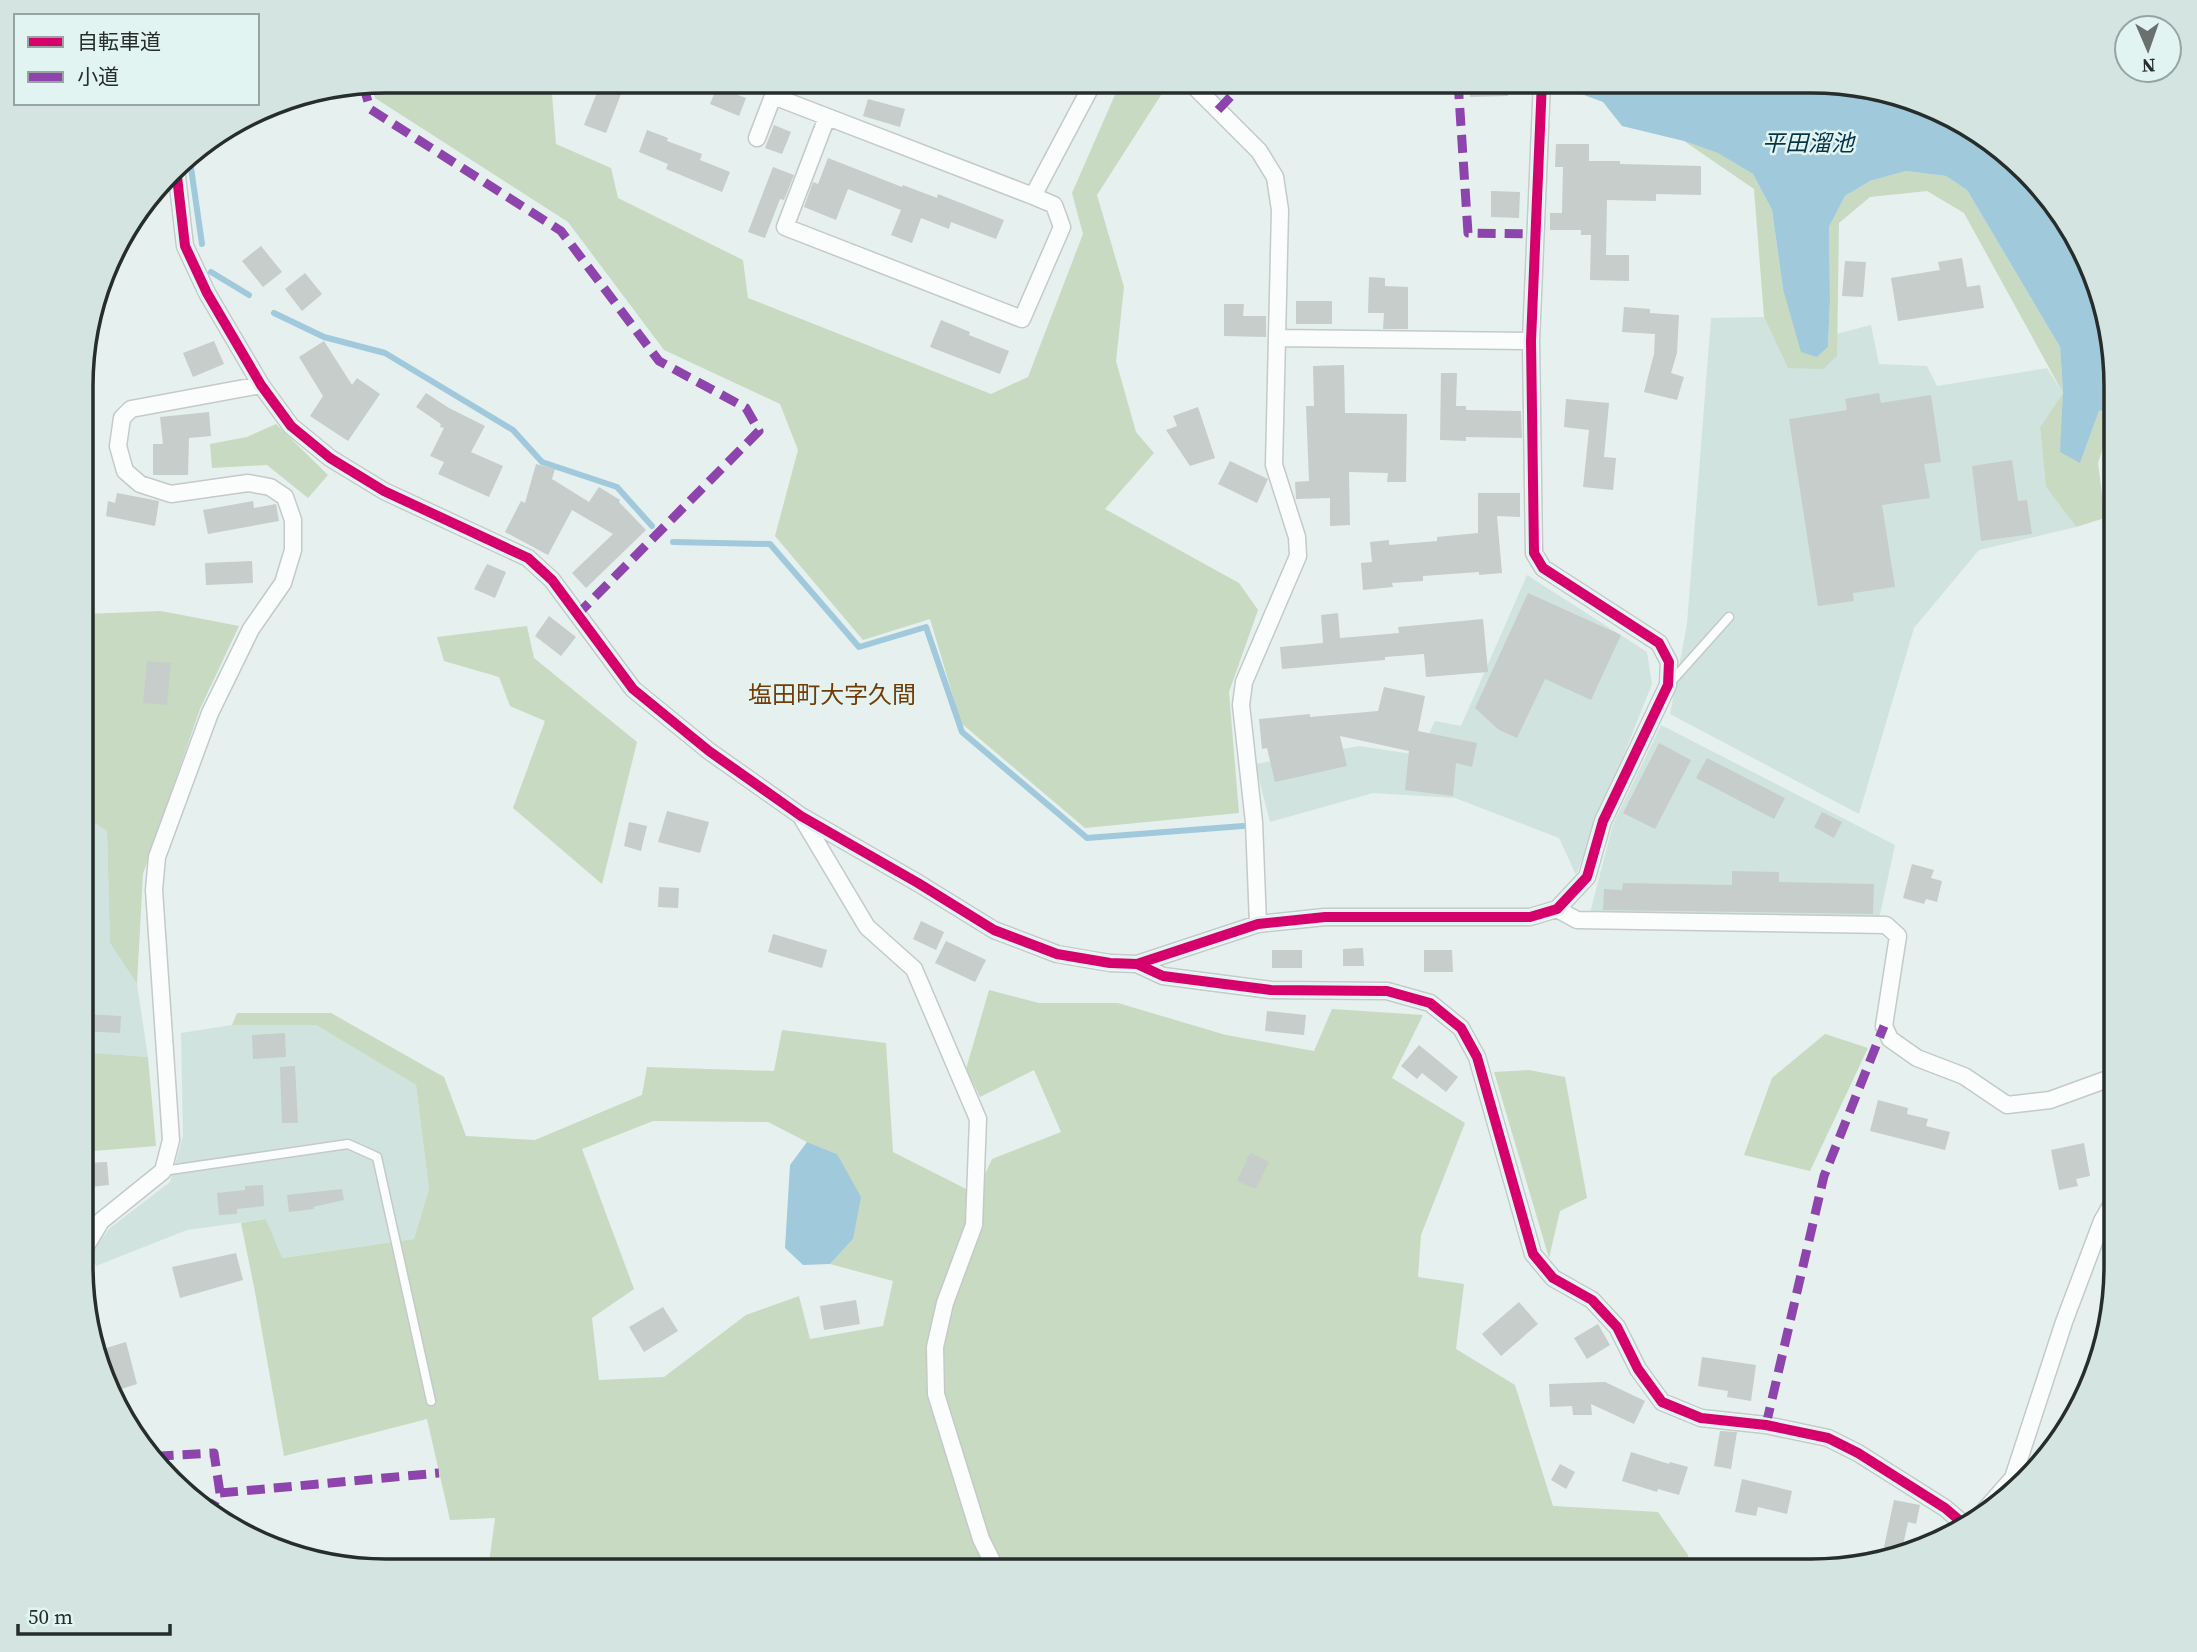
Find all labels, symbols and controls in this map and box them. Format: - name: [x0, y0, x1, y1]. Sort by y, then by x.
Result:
- legend: [14, 14, 259, 105]
- north arrow: [2113, 14, 2183, 84]
- text: 自転車道: [77, 27, 161, 56]
- text: N: [2141, 53, 2156, 79]
- text: 小道: [77, 62, 119, 91]
- water label: 平田溜池: [1762, 127, 1856, 159]
- district label: 塩田町大字久間: [748, 678, 916, 711]
- scale bar: [18, 1592, 170, 1636]
- text: 50 m: [28, 1602, 73, 1631]

